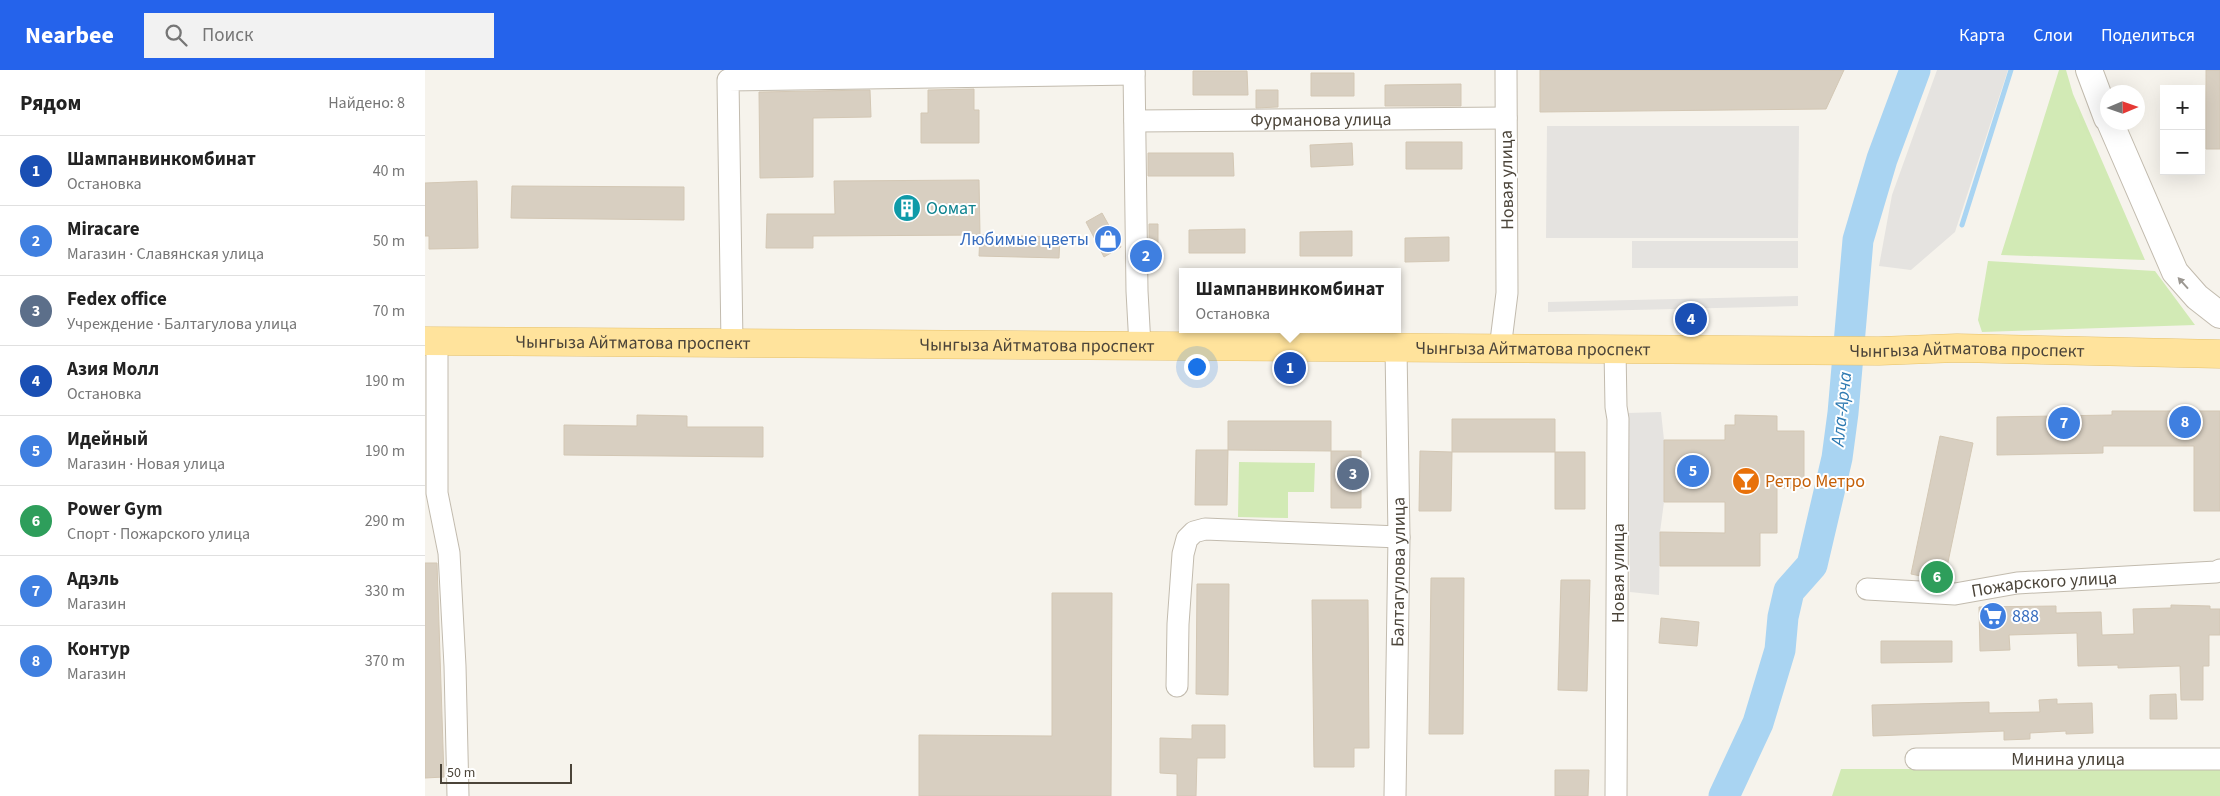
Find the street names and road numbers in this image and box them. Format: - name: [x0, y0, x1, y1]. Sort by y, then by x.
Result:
- street label: Фурманова улица: [1250, 106, 1392, 133]
- street label: Новая улица: [1494, 130, 1520, 230]
- street label: Чынгыза Айтматова проспект: [515, 329, 751, 356]
- street label: Чынгыза Айтматова проспект: [919, 332, 1155, 359]
- street label: Чынгыза Айтматова проспект: [1415, 335, 1651, 362]
- street label: Чынгыза Айтматова проспект: [1849, 335, 2085, 364]
- street label: Балтагулова улица: [1385, 497, 1412, 647]
- street label: Новая улица: [1606, 523, 1631, 623]
- street label: Пожарского улица: [1969, 565, 2118, 603]
- street label: Минина улица: [2011, 747, 2125, 772]

